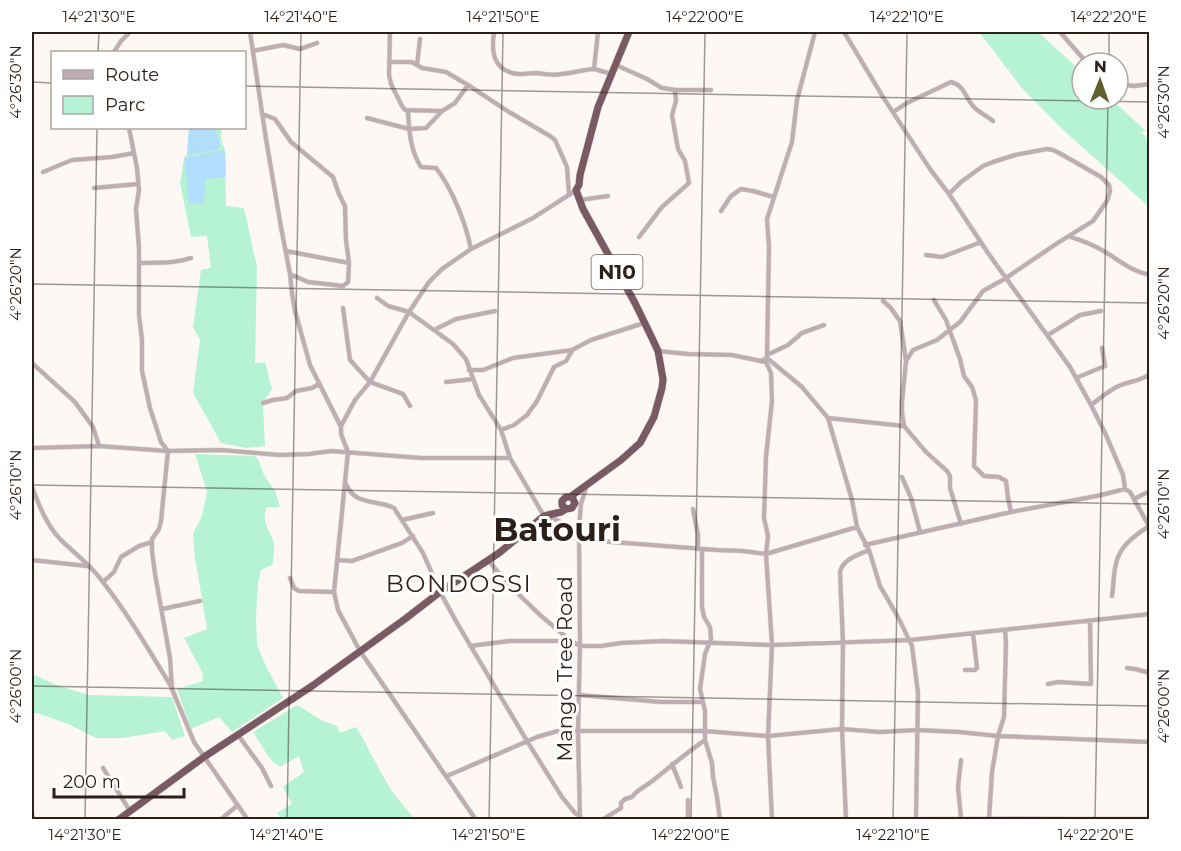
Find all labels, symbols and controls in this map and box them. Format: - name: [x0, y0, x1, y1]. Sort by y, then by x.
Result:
- text: 14°21'30"E: [63, 7, 135, 26]
- text: 14°21'40"E: [264, 7, 338, 26]
- text: 14°21'50"E: [467, 7, 539, 26]
- text: 14°22'00"E: [666, 7, 744, 26]
- text: 14°22'10"E: [870, 7, 944, 26]
- text: 14°22'20"E: [1071, 7, 1147, 26]
- text: 4°26'30"N: [6, 45, 25, 119]
- legend: [51, 51, 246, 129]
- north arrow: [1070, 51, 1130, 111]
- text: N: [1094, 57, 1107, 76]
- text: Route: [105, 64, 159, 86]
- text: 4°26'30"N: [1154, 65, 1173, 139]
- text: Parc: [105, 94, 145, 116]
- text: 4°26'20"N: [6, 247, 25, 321]
- road number: N10: [592, 255, 642, 289]
- text: 4°26'20"N: [1154, 266, 1173, 340]
- text: 4°26'10"N: [6, 450, 25, 520]
- text: 4°26'10"N: [1154, 469, 1173, 539]
- district label: Batouri: [493, 509, 621, 549]
- district label: BONDOSSI: [386, 569, 532, 598]
- street label: Mango Tree Road: [552, 576, 577, 762]
- text: 4°26'00"N: [6, 649, 25, 723]
- text: 4°26'00"N: [1154, 669, 1173, 743]
- scale bar: [54, 761, 184, 799]
- text: 200 m: [63, 771, 121, 793]
- text: 14°21'30"E: [49, 825, 121, 844]
- text: 14°21'40"E: [250, 825, 324, 844]
- text: 14°21'50"E: [453, 825, 525, 844]
- text: 14°22'00"E: [652, 825, 730, 844]
- text: 14°22'10"E: [856, 825, 930, 844]
- text: 14°22'20"E: [1058, 825, 1134, 844]

